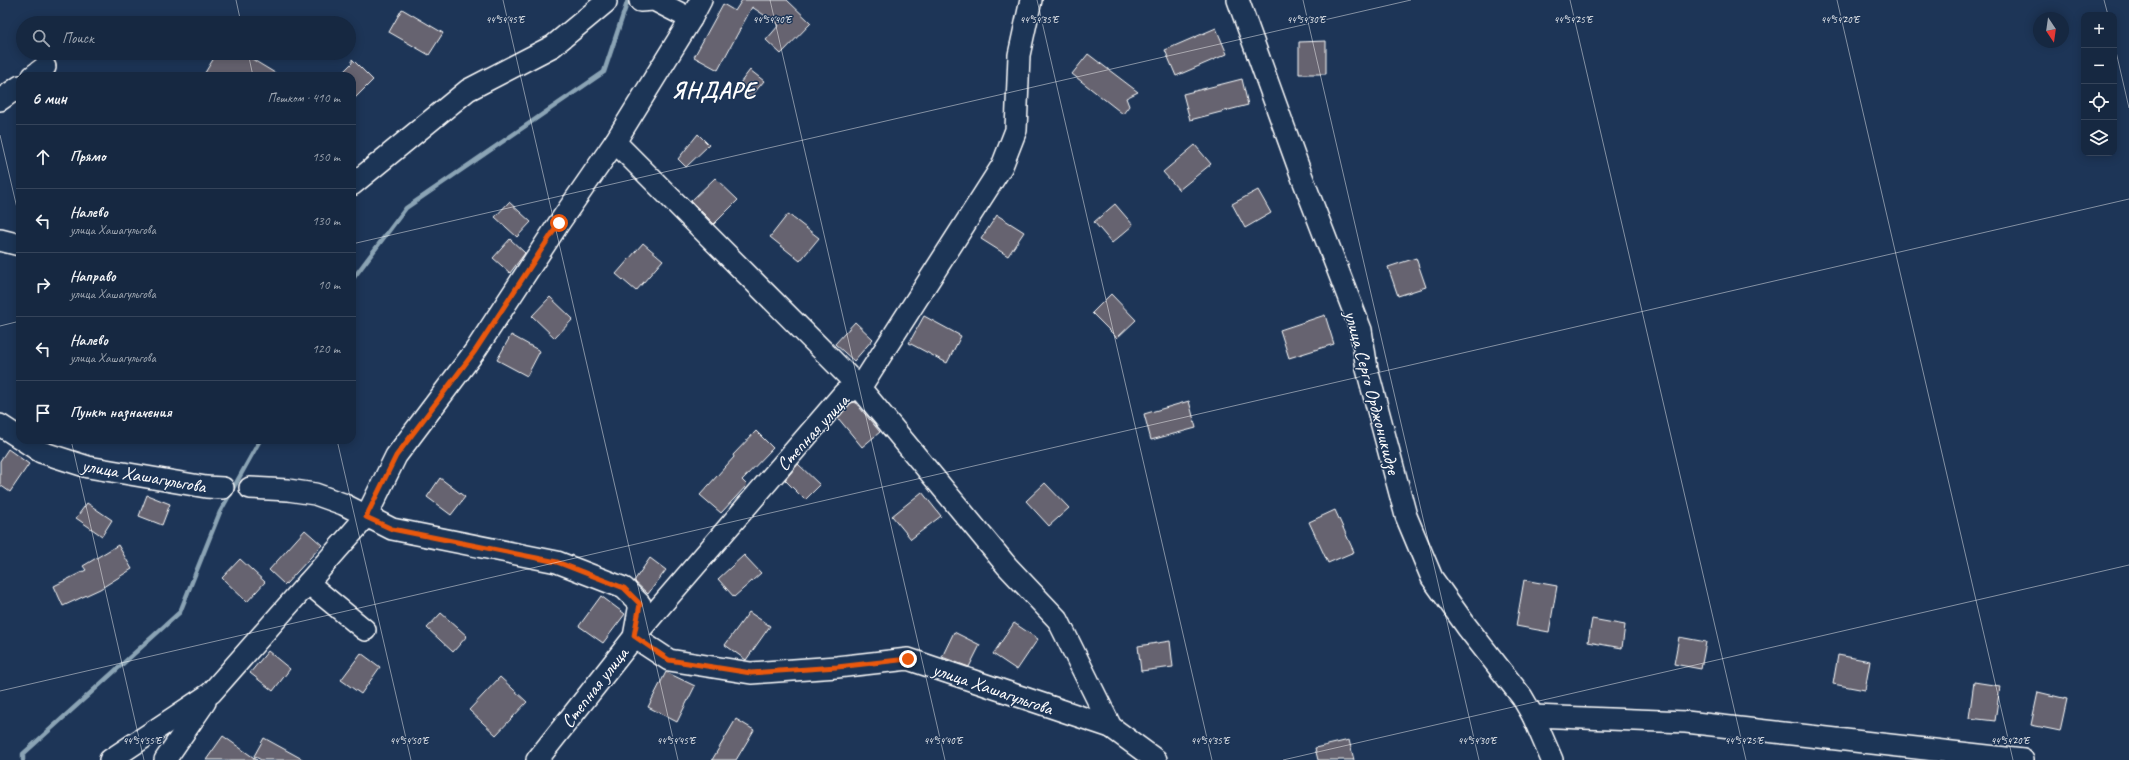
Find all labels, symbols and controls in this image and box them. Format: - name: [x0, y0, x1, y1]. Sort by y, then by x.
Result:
- north arrow: [2033, 12, 2069, 48]
- map controls: [2081, 12, 2117, 156]
- button: +: [2081, 12, 2117, 48]
- text: 44°54'45"E: [486, 13, 526, 26]
- text: 44°54'40"E: [753, 13, 793, 26]
- text: 44°54'35"E: [1020, 13, 1060, 26]
- text: 44°54'30"E: [1287, 13, 1327, 26]
- text: 44°54'25"E: [1554, 13, 1594, 26]
- text: 44°54'20"E: [1821, 13, 1861, 26]
- search box: [16, 16, 356, 60]
- icon: search: [30, 27, 52, 49]
- text: Поиск: [62, 29, 94, 48]
- button: −: [2081, 48, 2117, 84]
- district label: ЯНДАРЕ: [671, 76, 759, 105]
- button: locate: [2081, 84, 2117, 120]
- text: 6 мин: [32, 88, 67, 109]
- text: Пешком · 410 m: [267, 90, 340, 106]
- button: layers: [2081, 120, 2117, 156]
- icon: ahead: [32, 146, 54, 168]
- text: Прямо: [70, 147, 106, 166]
- text: 150 m: [312, 149, 340, 165]
- text: Налево: [70, 203, 108, 222]
- icon: left: [32, 210, 54, 232]
- text: 130 m: [312, 213, 340, 229]
- route start: [550, 214, 568, 232]
- text: улица Хашагульгова: [70, 222, 156, 238]
- text: Направо: [70, 267, 116, 286]
- icon: right: [32, 274, 54, 296]
- text: 10 m: [318, 277, 340, 293]
- text: улица Хашагульгова: [70, 286, 156, 302]
- street label: улица Серго Орджоникидзе: [1338, 307, 1406, 479]
- text: Налево: [70, 331, 108, 350]
- icon: left: [32, 338, 54, 360]
- text: 120 m: [312, 341, 340, 357]
- text: улица Хашагульгова: [70, 350, 156, 366]
- street label: Степная улица: [771, 388, 856, 476]
- icon: arrive: [32, 402, 54, 424]
- text: Пункт назначения: [70, 403, 172, 422]
- street label: улица Хашагульгова: [79, 453, 209, 499]
- street label: Степная улица: [556, 641, 635, 733]
- route end: [899, 650, 917, 668]
- street label: улица Хашагульгова: [929, 657, 1057, 721]
- text: 44°54'55"E: [123, 734, 163, 747]
- text: 44°54'50"E: [390, 734, 430, 747]
- text: 44°54'45"E: [657, 734, 697, 747]
- text: 44°54'40"E: [924, 734, 964, 747]
- text: 44°54'35"E: [1191, 734, 1231, 747]
- text: 44°54'30"E: [1458, 734, 1498, 747]
- text: 44°54'25"E: [1725, 734, 1765, 747]
- text: 44°54'20"E: [1991, 734, 2031, 747]

